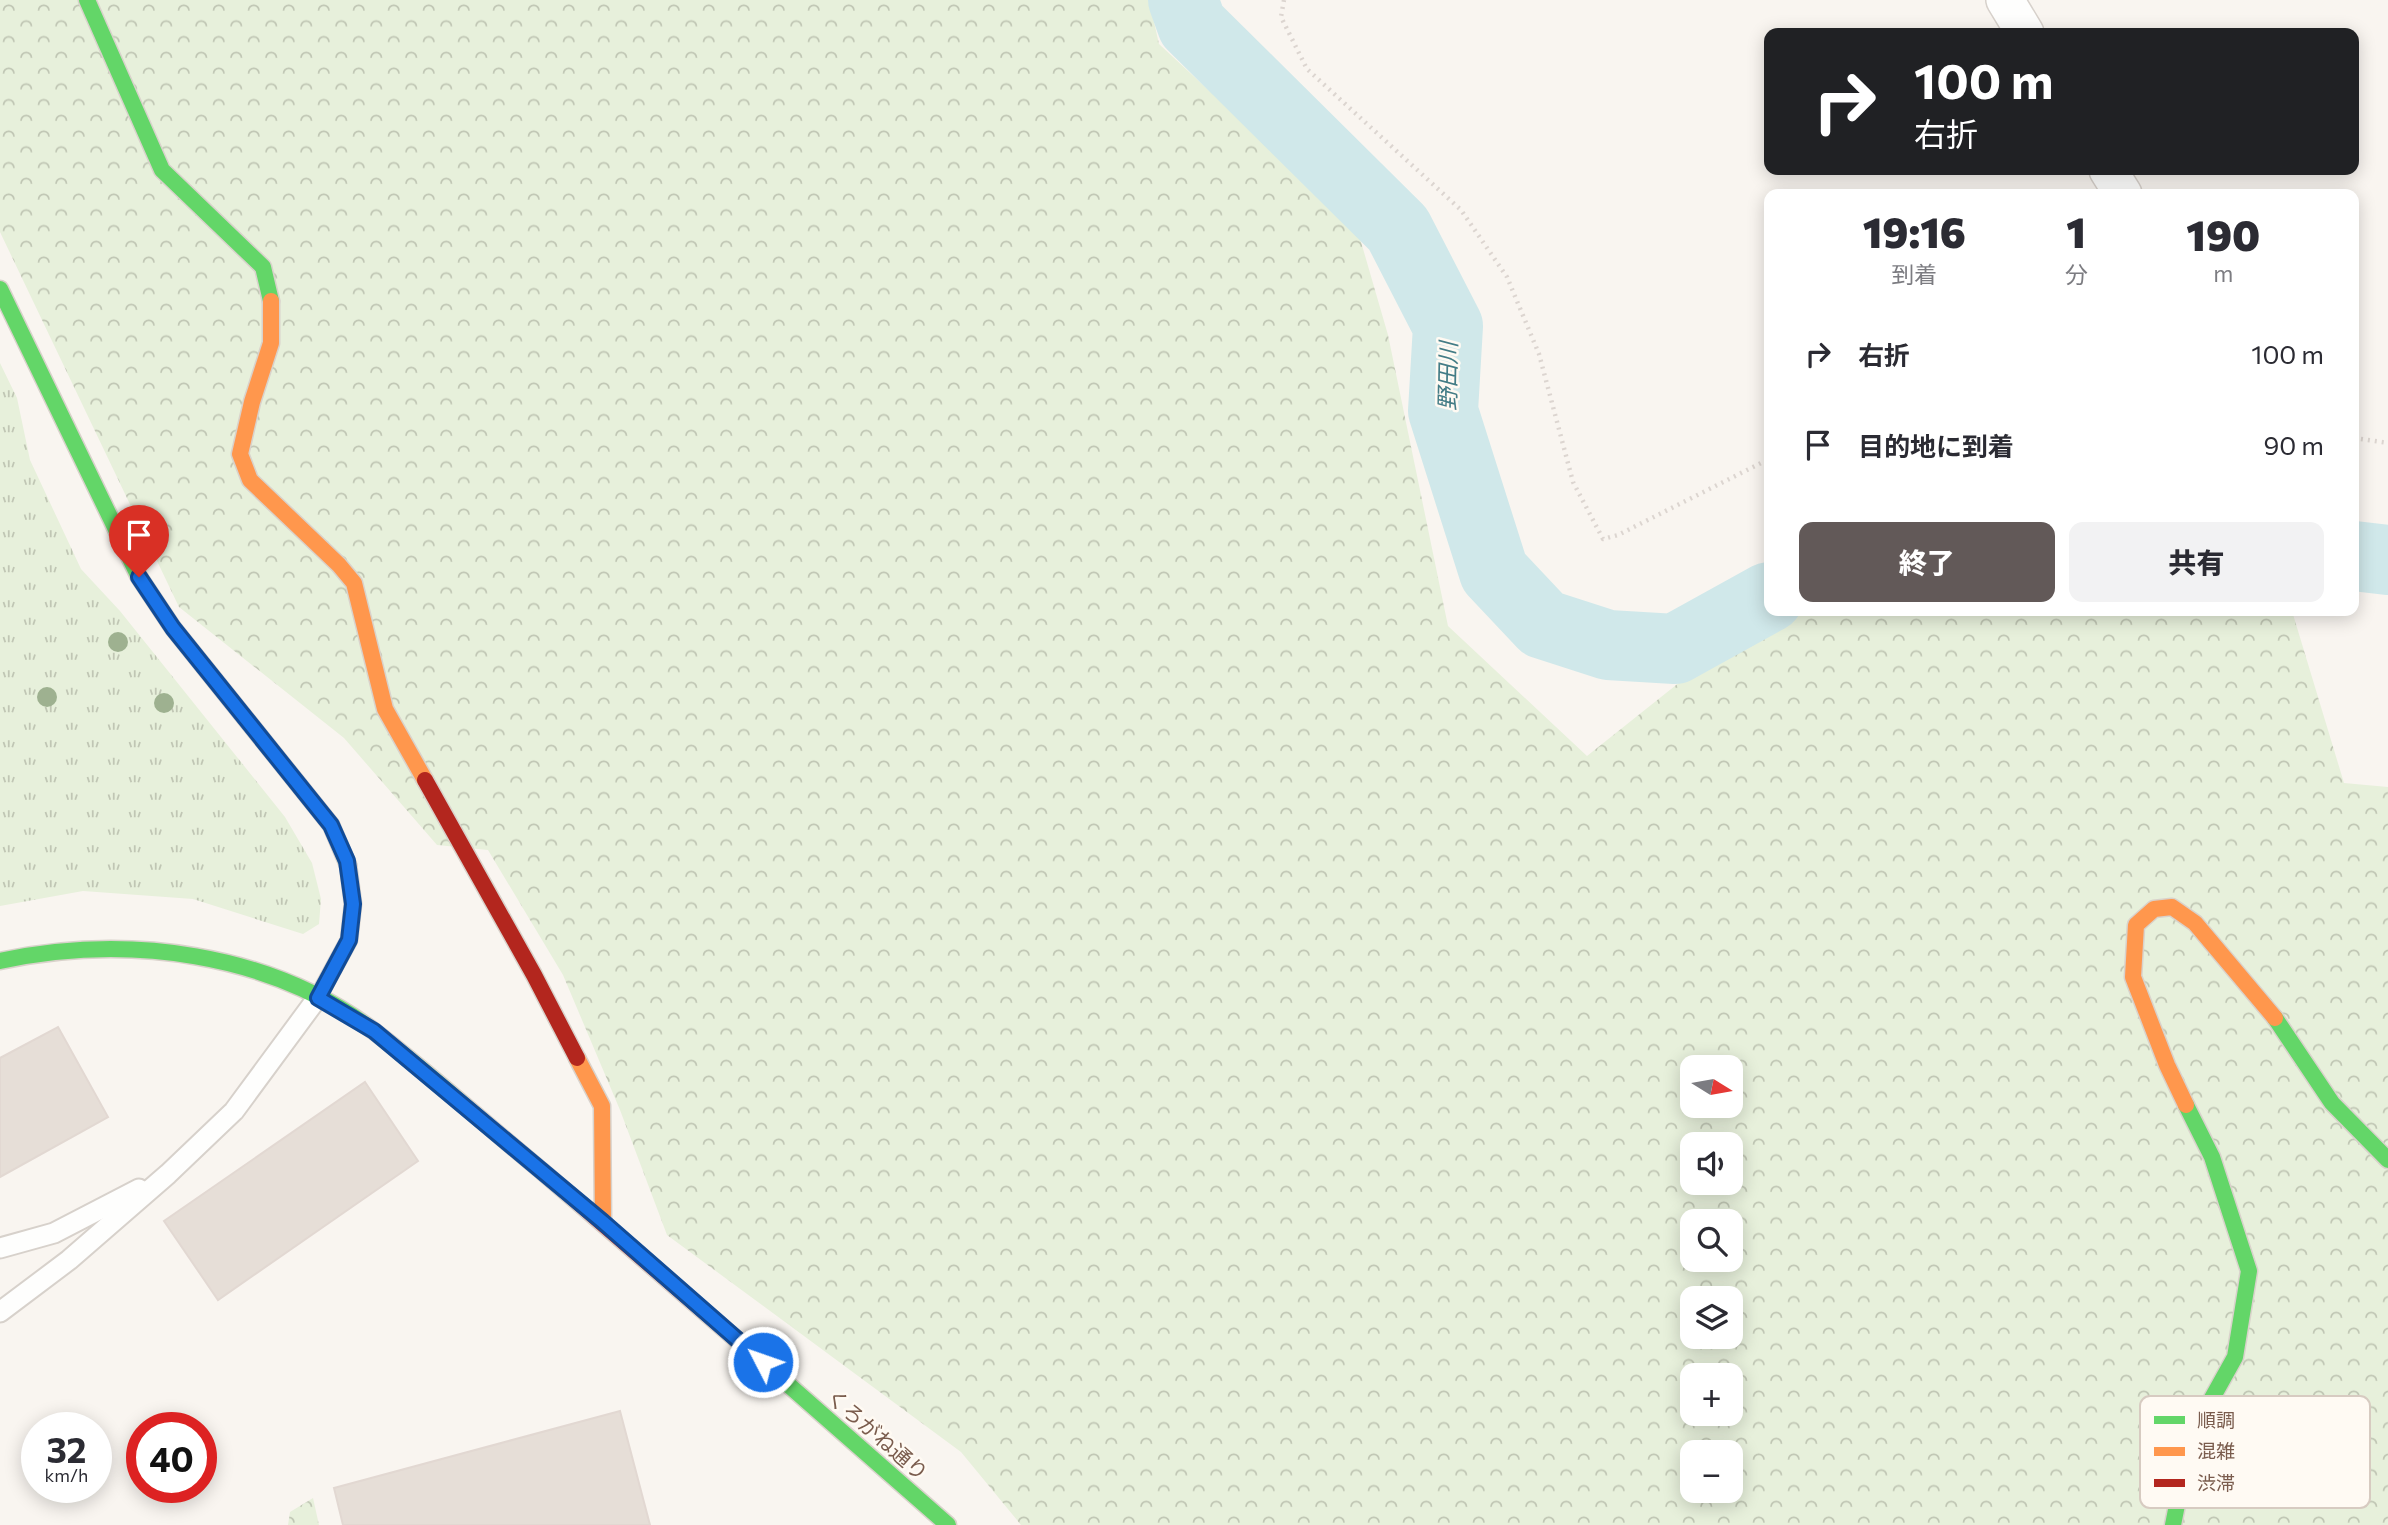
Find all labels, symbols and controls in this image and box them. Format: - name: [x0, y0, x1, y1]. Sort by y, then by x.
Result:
- text: 100 m: [1914, 49, 2053, 109]
- icon: right: [1799, 56, 1890, 147]
- text: 右折: [1914, 113, 1978, 153]
- text: 19:16: [1863, 205, 1966, 257]
- text: 1: [2066, 205, 2086, 257]
- text: 190: [2186, 208, 2260, 260]
- text: m: [2213, 259, 2233, 287]
- text: 到着: [1891, 260, 1937, 288]
- text: 分: [2065, 260, 2088, 288]
- icon: right: [1799, 335, 1837, 373]
- water label: 野田川: [1432, 338, 1462, 411]
- text: 100 m: [2251, 338, 2324, 369]
- text: 右折: [1858, 339, 1910, 370]
- icon: arrive: [1799, 426, 1837, 464]
- text: 90 m: [2264, 429, 2324, 460]
- text: 目的地に到着: [1858, 430, 2014, 461]
- pin: [109, 505, 169, 577]
- icon: arrive: [120, 516, 158, 554]
- button: 終了: [1799, 522, 2055, 602]
- button: 共有: [2069, 522, 2324, 602]
- north arrow: [1680, 1055, 1743, 1118]
- map controls: [1680, 1055, 1743, 1503]
- button: sound: [1680, 1132, 1743, 1195]
- button: search: [1680, 1209, 1743, 1272]
- button: layers: [1680, 1286, 1743, 1349]
- position arrow: [726, 1325, 800, 1399]
- button: +: [1680, 1363, 1743, 1426]
- street label: くろがね通り: [822, 1383, 934, 1485]
- legend: [2140, 1396, 2370, 1508]
- text: 順調: [2197, 1408, 2235, 1431]
- speed limit sign: 40: [126, 1412, 217, 1503]
- text: 32: [46, 1427, 87, 1470]
- text: 混雑: [2197, 1439, 2235, 1462]
- button: −: [1680, 1440, 1743, 1503]
- text: km/h: [45, 1464, 88, 1486]
- text: 渋滞: [2197, 1471, 2235, 1494]

